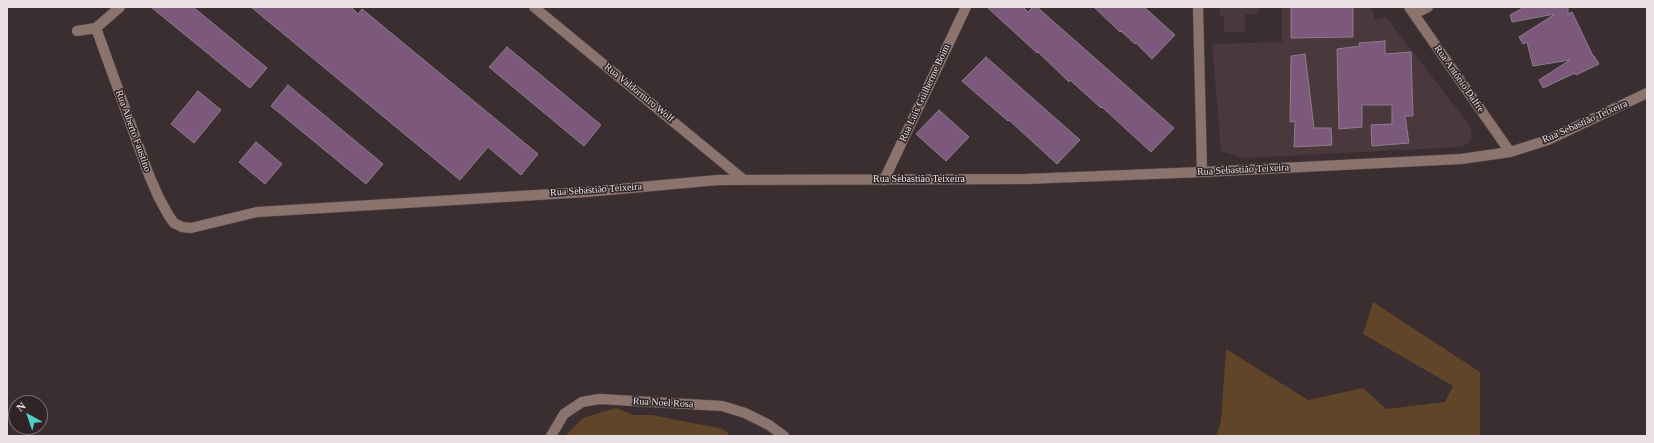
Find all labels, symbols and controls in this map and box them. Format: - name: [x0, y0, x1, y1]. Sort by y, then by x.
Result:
- street label: Rua Luis Guilherme Boim: [897, 42, 953, 144]
- street label: Rua Antônio Dalfre: [1431, 43, 1487, 115]
- street label: Rua Valdormiro Wolf: [602, 61, 676, 125]
- street label: Rua Alberto Faustino: [113, 88, 153, 174]
- street label: Rua Sebastião Teixeira: [1541, 98, 1629, 146]
- street label: Rua Sebastião Teixeira: [1197, 162, 1289, 178]
- street label: Rua Sebastião Teixeira: [873, 173, 965, 185]
- street label: Rua Sebastião Teixeira: [550, 181, 642, 199]
- north arrow: [8, 395, 48, 435]
- street label: Rua Noel Rosa: [632, 395, 694, 411]
- text: N: [14, 399, 28, 414]

